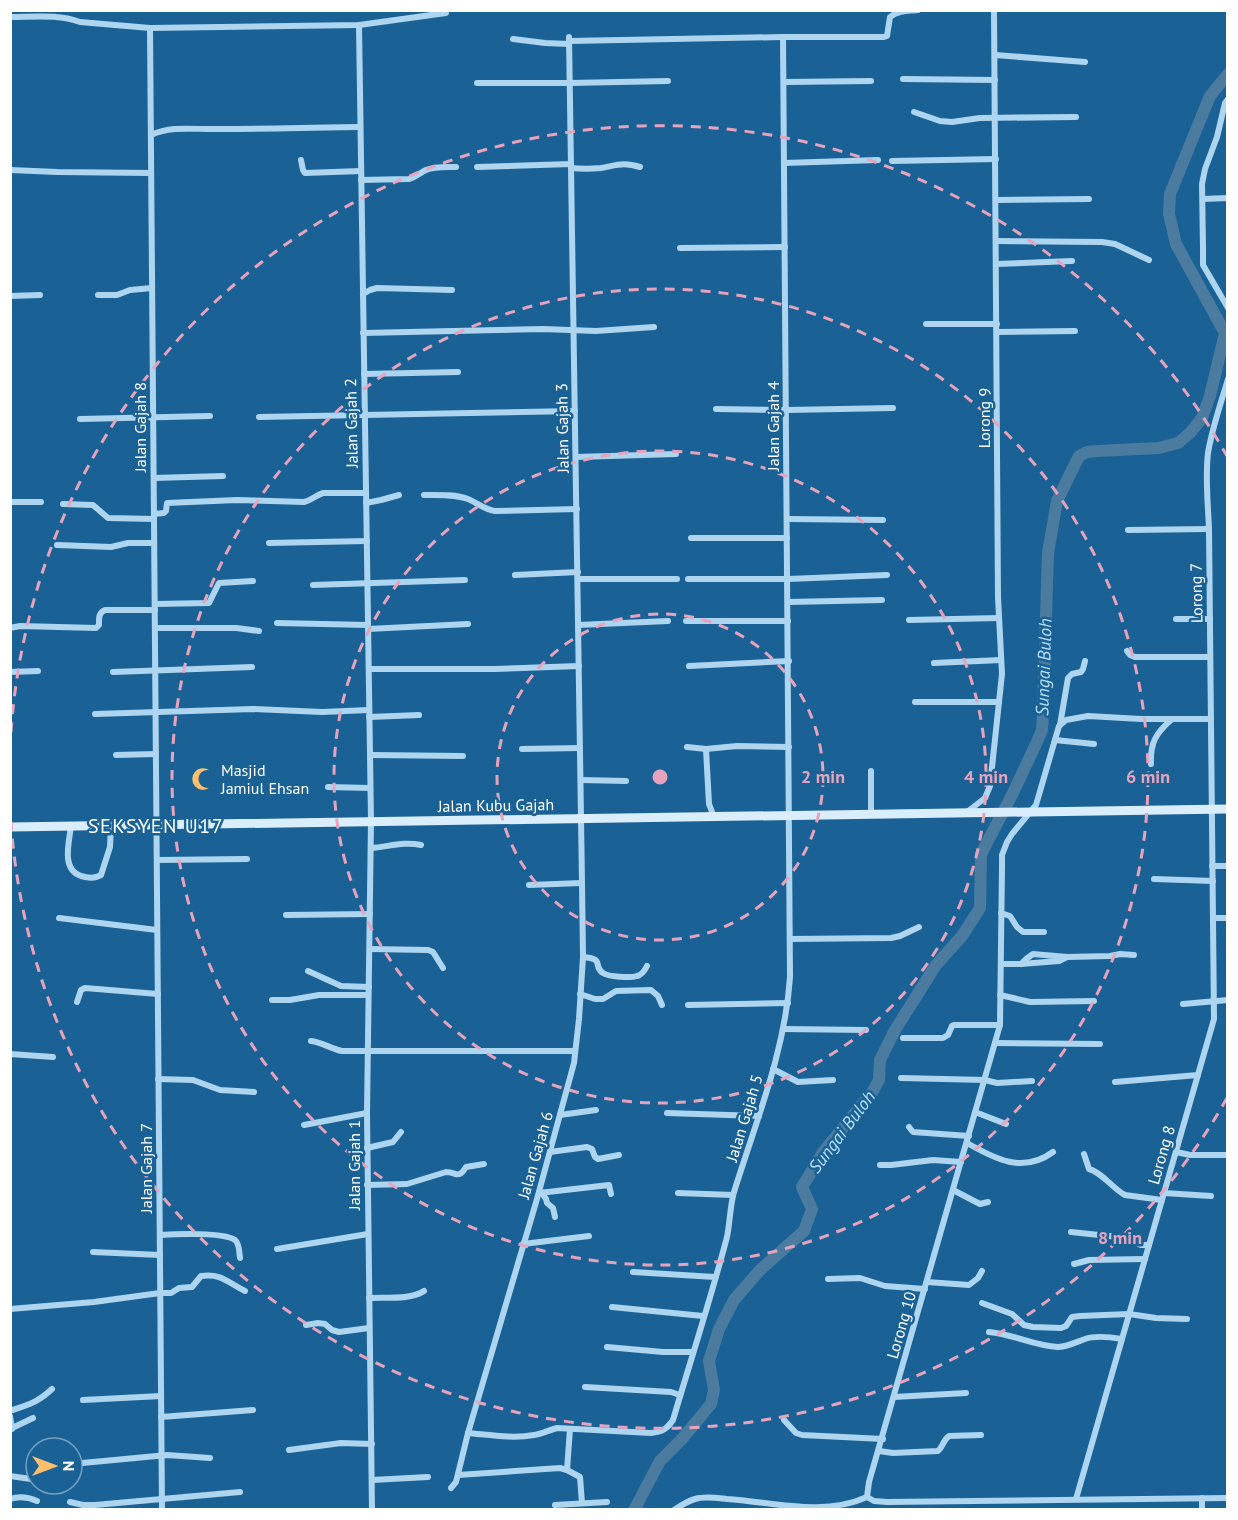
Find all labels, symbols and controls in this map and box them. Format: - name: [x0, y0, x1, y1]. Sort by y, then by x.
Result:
- street label: Jalan Gajah 2: [340, 378, 362, 469]
- street label: Jalan Gajah 4: [763, 381, 783, 472]
- street label: Jalan Gajah 8: [130, 382, 150, 473]
- street label: Jalan Gajah 3: [551, 383, 573, 474]
- street label: Lorong 9: [974, 388, 994, 448]
- street label: Lorong 7: [1185, 563, 1207, 623]
- water label: Sungai Buloh: [1030, 618, 1057, 716]
- place label: Masjid Jamiul Ehsan: [220, 760, 309, 798]
- text: 2 min: [801, 765, 845, 788]
- text: 4 min: [964, 765, 1008, 788]
- text: 6 min: [1126, 765, 1170, 788]
- mosque icon: Masjid Jamiul Ehsan: [190, 766, 216, 792]
- centre of rings: [650, 767, 670, 787]
- street label: Jalan Kubu Gajah: [437, 794, 554, 816]
- district label: SEKSYEN U17: [88, 813, 224, 839]
- street label: Jalan Gajah 5: [721, 1072, 767, 1165]
- water label: Sungai Buloh: [803, 1086, 880, 1178]
- street label: Jalan Gajah 6: [513, 1109, 557, 1202]
- street label: Jalan Gajah 1: [344, 1120, 364, 1211]
- street label: Jalan Gajah 7: [136, 1123, 156, 1214]
- street label: Lorong 8: [1143, 1123, 1179, 1187]
- text: 8 min: [1098, 1226, 1142, 1249]
- street label: Lorong 10: [882, 1289, 920, 1361]
- north arrow: [24, 1436, 84, 1496]
- text: N: [59, 1461, 79, 1471]

